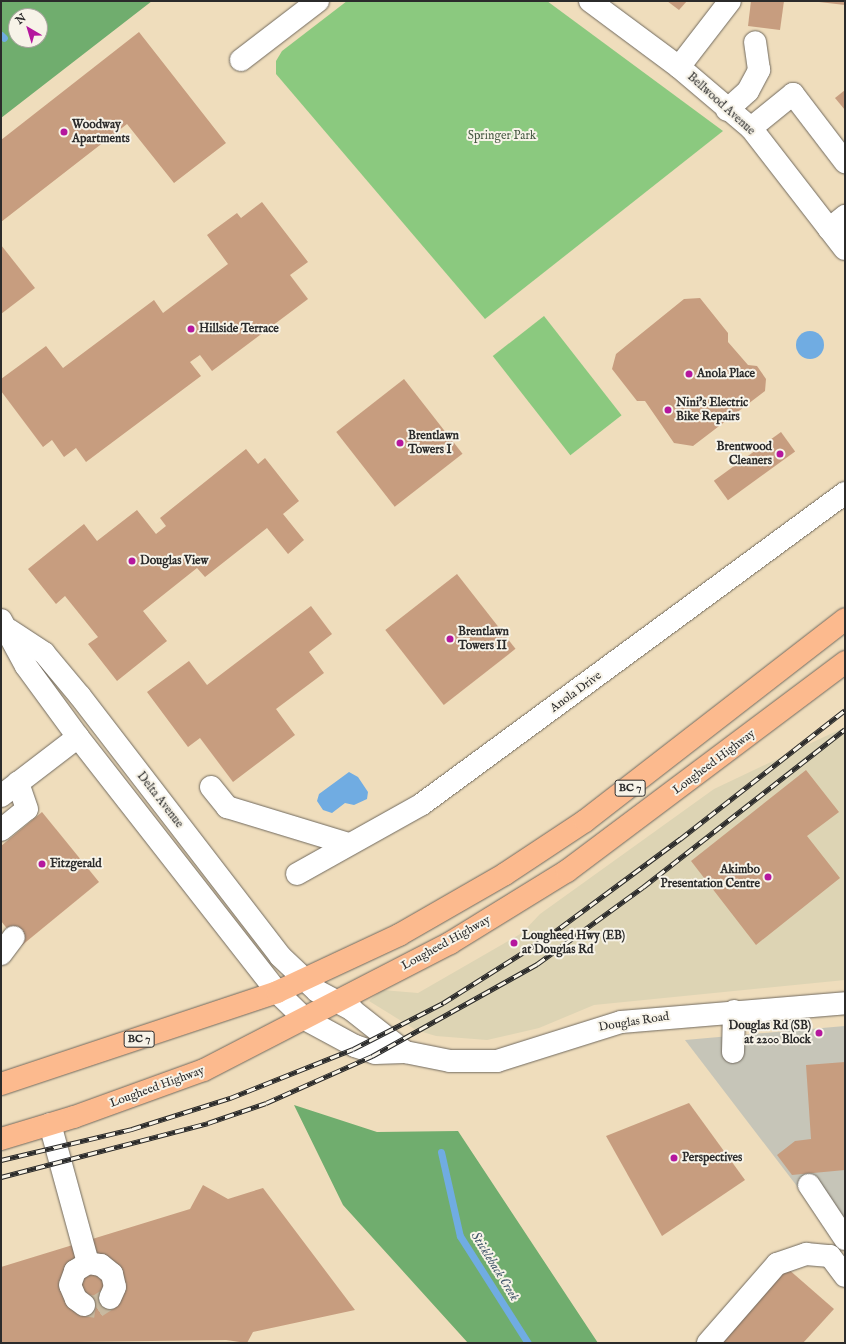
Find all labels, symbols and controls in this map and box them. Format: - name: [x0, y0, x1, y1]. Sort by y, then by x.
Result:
- north arrow: [8, 8, 48, 48]
- text: N: [13, 11, 29, 28]
- street label: Bellwood Avenue: [684, 70, 758, 138]
- place label: Woodway Apartments: [72, 118, 130, 146]
- marker: Woodway Apartments: [59, 127, 69, 137]
- park label: Springer Park: [468, 129, 536, 143]
- place label: Hillside Terrace: [199, 322, 279, 336]
- marker: Hillside Terrace: [186, 324, 196, 334]
- place label: Anola Place: [697, 367, 755, 381]
- marker: Anola Place: [684, 369, 694, 379]
- place label: Nini's Electric Bike Repairs: [676, 396, 748, 424]
- marker: Nini's Electric Bike Repairs: [663, 405, 673, 415]
- place label: Brentlawn Towers I: [408, 429, 459, 457]
- marker: Brentlawn Towers I: [395, 438, 405, 448]
- place label: Brentwood Cleaners: [717, 440, 772, 468]
- marker: Brentwood Cleaners: [775, 449, 785, 459]
- place label: Douglas View: [140, 554, 208, 568]
- marker: Douglas View: [127, 556, 137, 566]
- place label: Brentlawn Towers II: [458, 625, 509, 653]
- marker: Brentlawn Towers II: [445, 634, 455, 644]
- street label: Anola Drive: [548, 669, 604, 715]
- street label: Lougheed Highway: [670, 726, 758, 798]
- street label: Delta Avenue: [134, 769, 186, 831]
- road number: BC 7: [614, 779, 646, 797]
- place label: Fitzgerald: [50, 857, 102, 871]
- marker: Fitzgerald: [37, 859, 47, 869]
- place label: Akimbo Presentation Centre: [661, 863, 760, 891]
- marker: Akimbo Presentation Centre: [763, 872, 773, 882]
- street label: Lougheed Highway: [399, 913, 493, 973]
- place label: Lougheed Hwy (EB) at Douglas Rd: [522, 929, 625, 957]
- marker: Lougheed Hwy (EB) at Douglas Rd: [509, 938, 519, 948]
- street label: Douglas Road: [598, 1009, 670, 1035]
- place label: Douglas Rd (SB) at 2200 Block: [729, 1019, 811, 1047]
- marker: Douglas Rd (SB) at 2200 Block: [814, 1028, 824, 1038]
- road number: BC 7: [123, 1030, 155, 1048]
- street label: Lougheed Highway: [108, 1063, 206, 1111]
- place label: Perspectives: [682, 1151, 742, 1165]
- marker: Perspectives: [669, 1153, 679, 1163]
- water label: Stickleback Creek: [467, 1230, 521, 1304]

